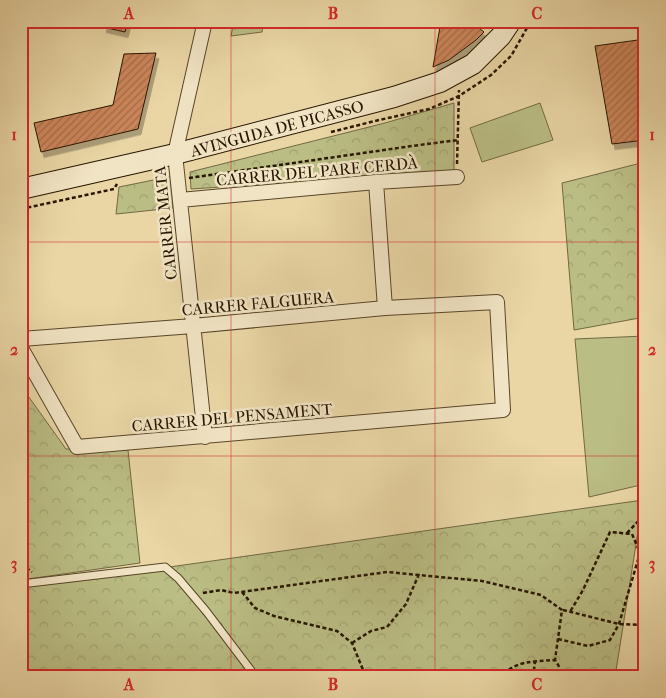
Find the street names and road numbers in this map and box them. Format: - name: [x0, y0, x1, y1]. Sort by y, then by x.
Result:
- street label: AVINGUDA DE PICASSO: [187, 96, 366, 161]
- street label: CARRER DEL PARE CERDÀ: [215, 152, 419, 190]
- street label: CARRER MATA: [150, 164, 181, 281]
- street label: CARRER FALGUERA: [181, 287, 336, 320]
- street label: CARRER DEL PENSAMENT: [131, 399, 333, 436]

